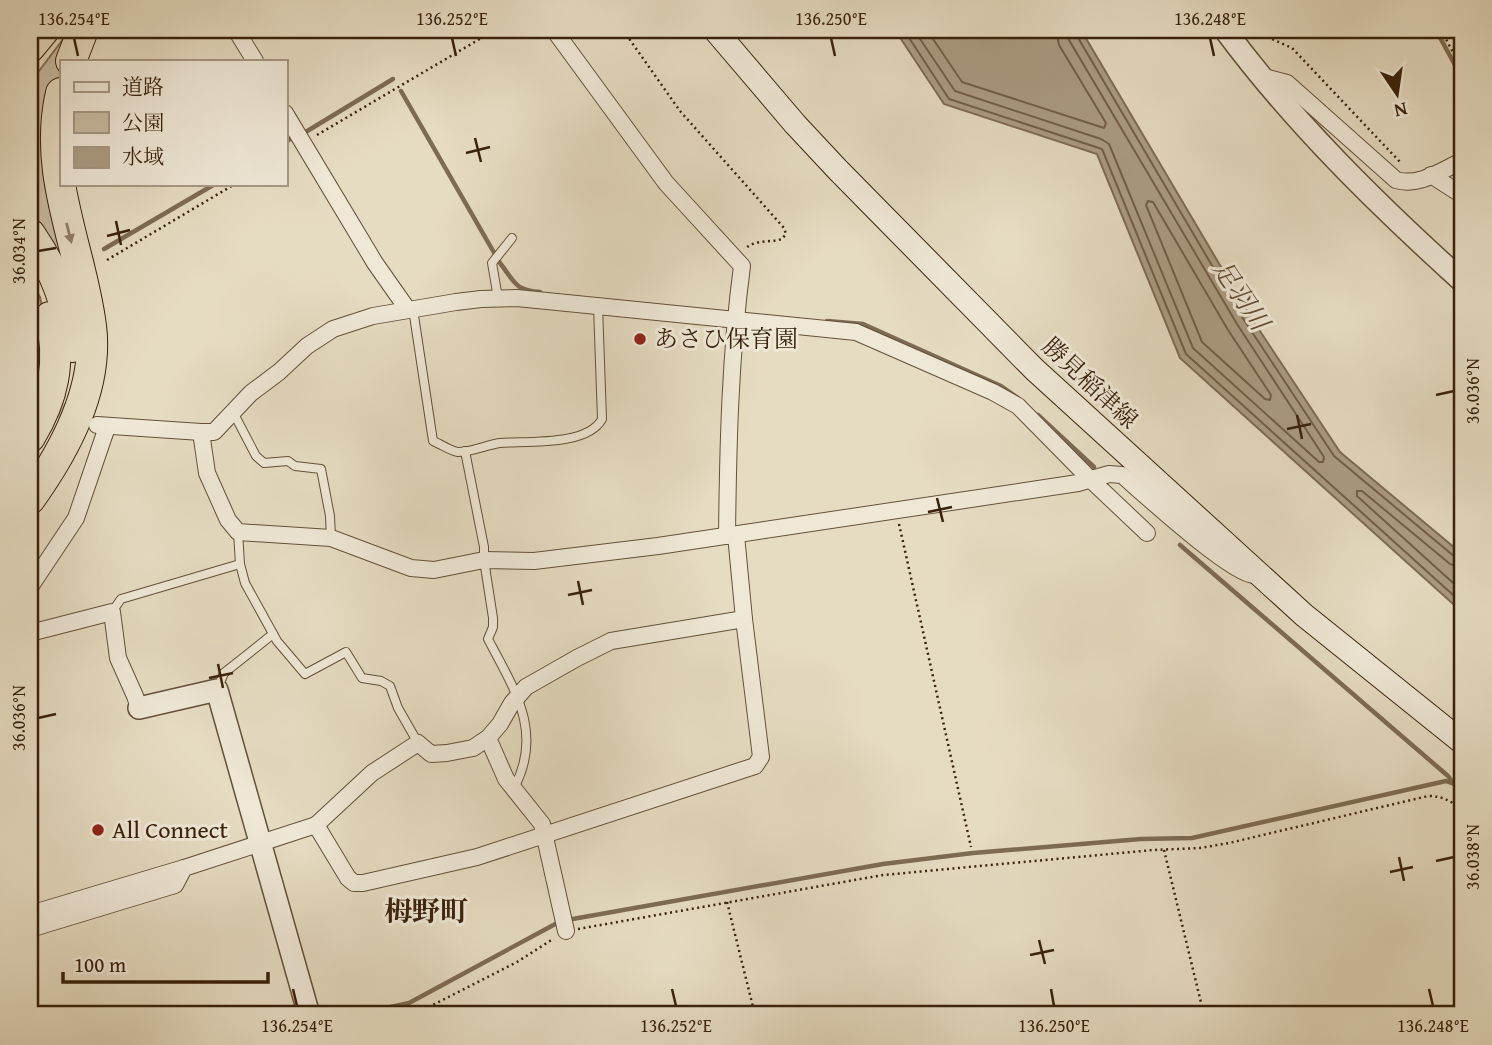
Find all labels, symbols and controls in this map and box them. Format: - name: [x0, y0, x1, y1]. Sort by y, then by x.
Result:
- text: 136.254°E: [38, 5, 110, 32]
- text: 136.252°E: [416, 5, 488, 32]
- text: 136.250°E: [795, 5, 867, 32]
- text: 136.248°E: [1174, 5, 1246, 32]
- legend: [60, 60, 287, 186]
- north arrow: [1362, 60, 1432, 130]
- text: 道路: [122, 71, 164, 102]
- text: N: [1391, 95, 1410, 126]
- text: 公園: [122, 107, 164, 138]
- text: 水域: [122, 141, 164, 172]
- text: 36.034°N: [5, 218, 32, 284]
- one-way arrow: [64, 223, 75, 245]
- water label: 足羽川: [1203, 251, 1281, 340]
- place label: あさひ保育園: [654, 321, 798, 356]
- street label: 勝見稲津線: [1035, 329, 1146, 436]
- marker: あさひ保育園: [632, 331, 648, 347]
- text: 36.036°N: [1459, 358, 1486, 424]
- text: 36.036°N: [5, 685, 32, 751]
- place label: All Connect: [112, 812, 228, 847]
- marker: All Connect: [90, 822, 106, 838]
- text: 36.038°N: [1459, 824, 1486, 890]
- district label: 栂野町: [384, 890, 468, 931]
- scale bar: [63, 940, 268, 984]
- text: 100 m: [74, 949, 126, 980]
- text: 136.254°E: [261, 1012, 333, 1039]
- text: 136.252°E: [640, 1012, 712, 1039]
- text: 136.250°E: [1018, 1012, 1090, 1039]
- text: 136.248°E: [1397, 1012, 1469, 1039]

